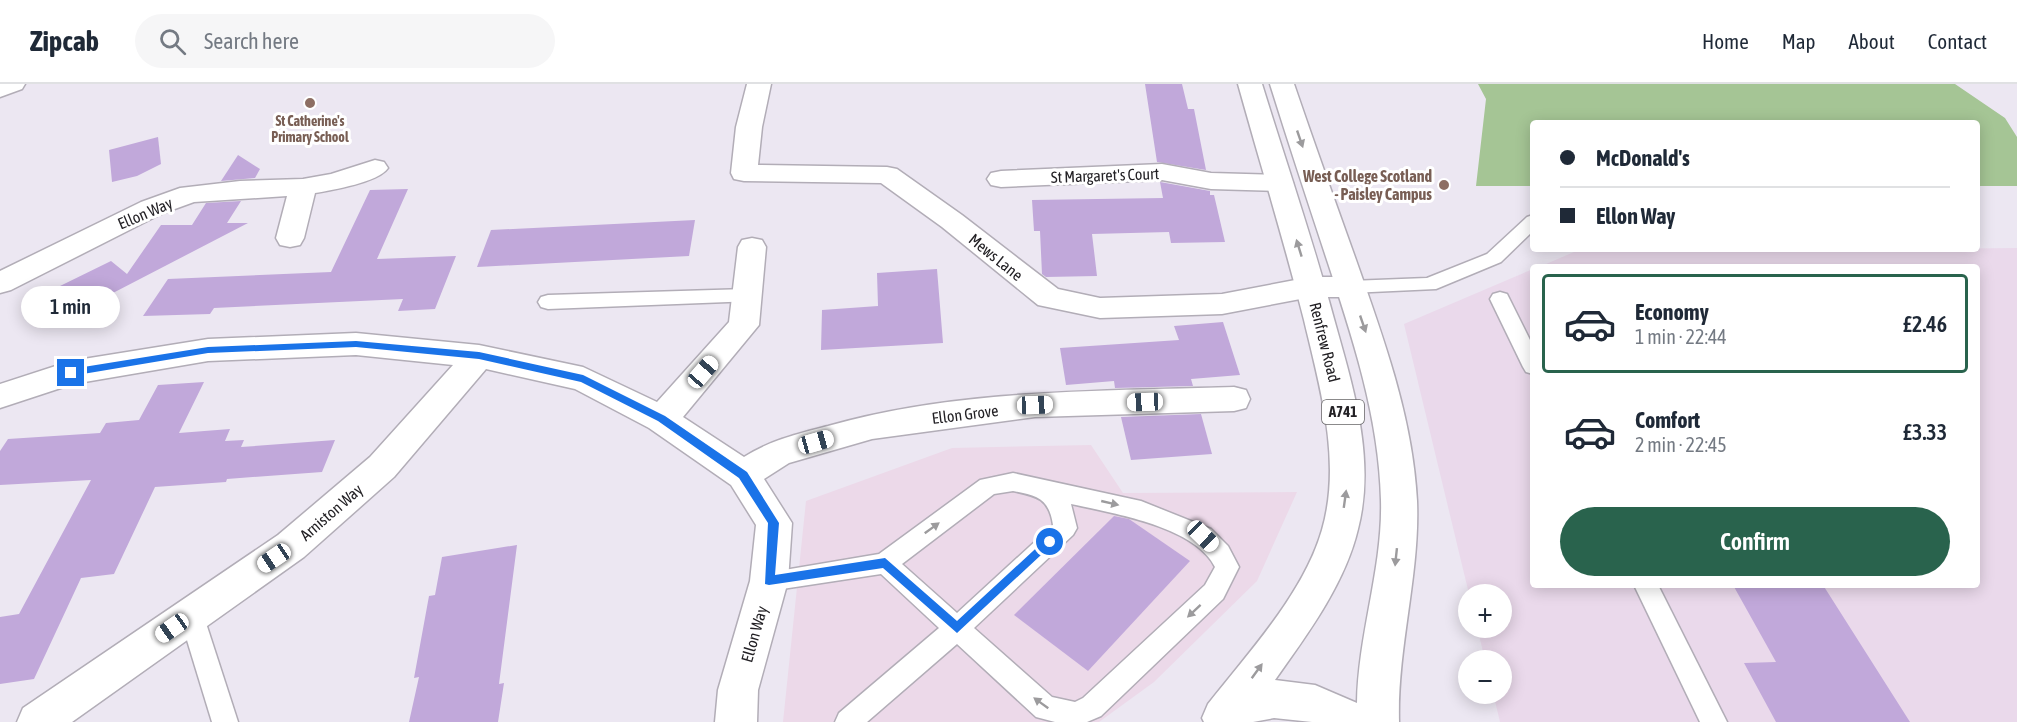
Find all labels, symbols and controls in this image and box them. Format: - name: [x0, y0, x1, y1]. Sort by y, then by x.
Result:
- search box: [135, 14, 555, 68]
- text: Zipcab: [30, 25, 99, 57]
- icon: search: [156, 25, 189, 58]
- text: Search here: [204, 28, 299, 54]
- text: Home: [1702, 29, 1749, 53]
- text: Map: [1782, 29, 1816, 53]
- text: About: [1849, 29, 1895, 53]
- text: Contact: [1928, 29, 1987, 53]
- marker: St Catherine's Primary School: [303, 96, 317, 110]
- place label: St Catherine's Primary School: [271, 113, 349, 145]
- one-way arrow: [1296, 130, 1305, 148]
- text: McDonald's: [1596, 145, 1690, 171]
- street label: St Margaret's Court: [1050, 164, 1160, 187]
- place label: West College Scotland - Paisley Campus: [1302, 167, 1432, 203]
- marker: West College Scotland - Paisley Campus: [1437, 178, 1451, 192]
- street label: Ellon Way: [115, 193, 176, 233]
- text: Ellon Way: [1596, 203, 1675, 229]
- street label: Mews Lane: [966, 230, 1026, 284]
- one-way arrow: [1294, 239, 1303, 257]
- callout: 1 min: [22, 286, 121, 328]
- text: 1 min: [50, 295, 91, 318]
- icon: car: [1563, 297, 1617, 351]
- text: Economy: [1635, 299, 1709, 325]
- street label: Renfrew Road: [1306, 300, 1344, 384]
- text: £2.46: [1903, 311, 1947, 337]
- one-way arrow: [1358, 315, 1368, 333]
- text: 1 min · 22:44: [1635, 325, 1727, 348]
- car: [684, 353, 722, 391]
- route end: [57, 359, 84, 386]
- car: [1127, 392, 1163, 412]
- car: [1017, 395, 1053, 415]
- road number: A741: [1322, 400, 1364, 424]
- street label: Ellon Grove: [931, 401, 999, 427]
- icon: car: [1563, 405, 1617, 459]
- text: Comfort: [1635, 407, 1700, 433]
- text: £3.33: [1903, 419, 1947, 445]
- car: [796, 428, 836, 456]
- text: 2 min · 22:45: [1635, 433, 1727, 456]
- street label: Arniston Way: [296, 480, 367, 545]
- one-way arrow: [1341, 490, 1350, 509]
- one-way arrow: [1101, 499, 1119, 509]
- button: Confirm: [1560, 507, 1950, 576]
- car: [1184, 517, 1222, 555]
- one-way arrow: [924, 522, 940, 534]
- route start: [1036, 528, 1063, 555]
- car: [254, 540, 294, 576]
- one-way arrow: [1391, 547, 1401, 566]
- map controls: [1458, 584, 1512, 704]
- button: +: [1458, 584, 1512, 638]
- street label: Ellon Way: [737, 603, 772, 665]
- one-way arrow: [1187, 604, 1201, 618]
- car: [152, 610, 192, 646]
- button: −: [1458, 650, 1512, 704]
- one-way arrow: [1251, 663, 1263, 679]
- one-way arrow: [1033, 697, 1049, 709]

